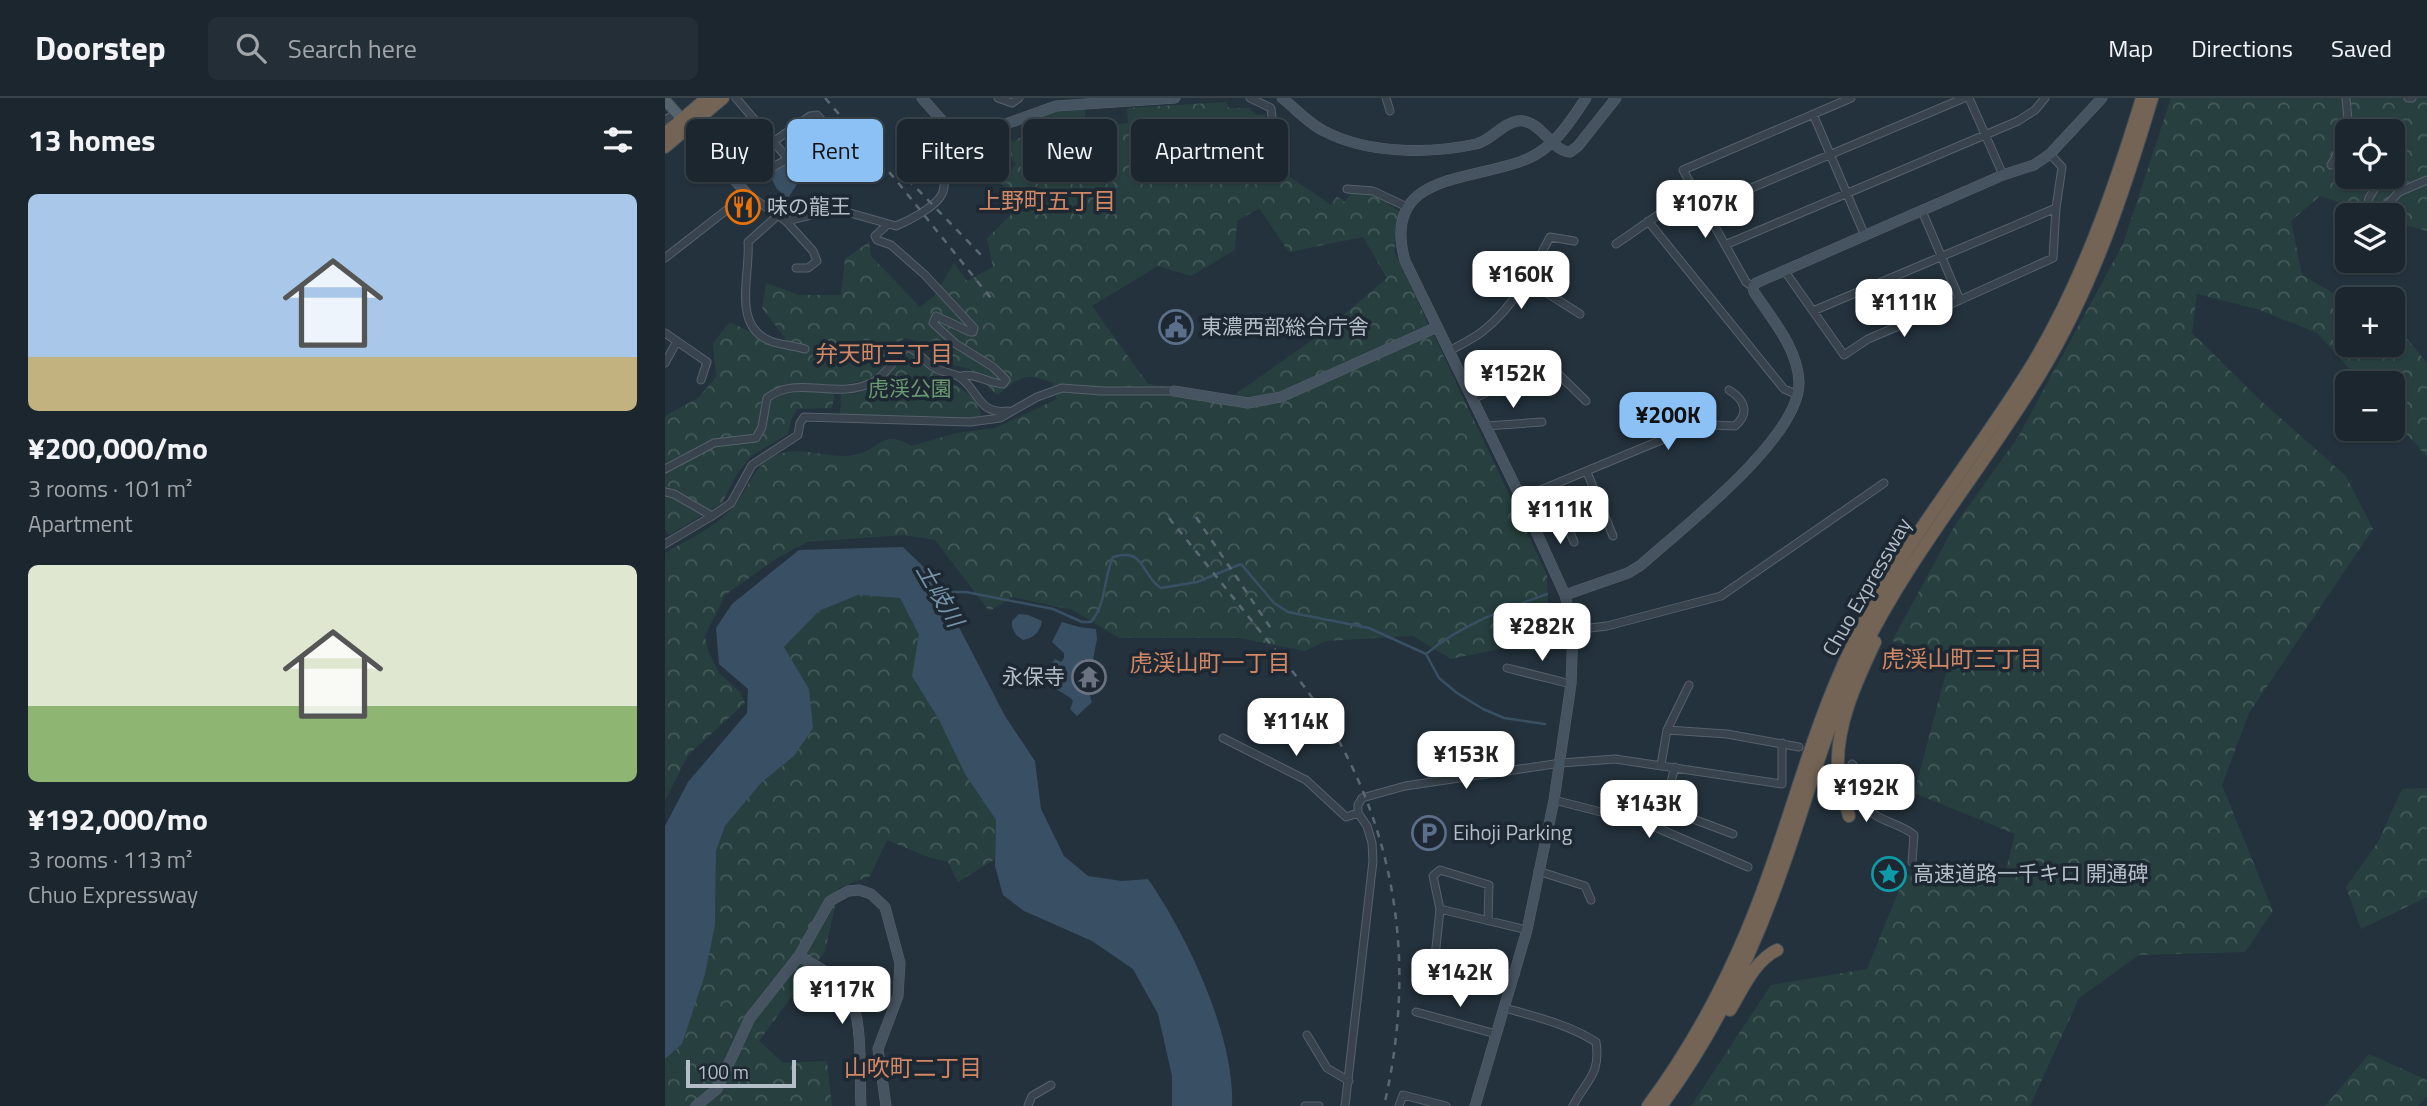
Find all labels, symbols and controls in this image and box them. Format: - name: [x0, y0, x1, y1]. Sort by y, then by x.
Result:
- search box: [208, 17, 698, 80]
- text: Doorstep: [35, 23, 166, 73]
- icon: search: [232, 29, 270, 67]
- text: Search here: [288, 29, 417, 68]
- text: Map: [2108, 30, 2153, 66]
- text: Directions: [2191, 30, 2293, 66]
- text: Saved: [2331, 30, 2392, 66]
- text: 13 homes: [28, 117, 155, 163]
- chip: Buy: [686, 119, 773, 182]
- chip: Rent: [787, 119, 883, 182]
- chip: Filters: [897, 119, 1009, 182]
- chip: New: [1023, 119, 1117, 182]
- chip: Apartment: [1131, 119, 1288, 182]
- map controls: [2335, 119, 2405, 441]
- button: locate: [2335, 119, 2405, 189]
- icon: filters: [599, 121, 637, 159]
- pin: ¥107K: [1656, 180, 1754, 240]
- district label: 上野町五丁目: [978, 183, 1116, 218]
- text: ¥107K: [1672, 185, 1738, 220]
- restaurant icon: 味の龍王: [724, 188, 762, 226]
- place label: 味の龍王: [767, 190, 851, 222]
- button: layers: [2335, 203, 2405, 273]
- icon: home: [270, 240, 396, 366]
- pin: ¥160K: [1472, 252, 1570, 311]
- text: ¥160K: [1488, 256, 1554, 291]
- pin: ¥111K: [1855, 280, 1953, 339]
- text: ¥111K: [1871, 284, 1937, 319]
- button: +: [2335, 287, 2405, 357]
- public building icon: 東濃西部総合庁舎: [1157, 308, 1195, 346]
- place label: 東濃西部総合庁舎: [1201, 310, 1369, 342]
- district label: 弁天町三丁目: [815, 336, 953, 371]
- pin: ¥152K: [1464, 350, 1562, 410]
- text: ¥152K: [1480, 355, 1546, 390]
- button: −: [2335, 371, 2405, 441]
- park label: 虎渓公園: [868, 372, 952, 404]
- pin: ¥200K: [1619, 392, 1717, 452]
- text: ¥200K: [1635, 397, 1701, 432]
- text: ¥200,000/mo: [28, 425, 208, 471]
- text: 3 rooms · 101 m²: [28, 471, 192, 506]
- pin: ¥111K: [1511, 486, 1609, 546]
- text: ¥111K: [1527, 491, 1593, 526]
- text: Apartment: [28, 506, 133, 541]
- street label: Chuo Expressway: [1813, 511, 1919, 662]
- water label: 土岐川: [908, 556, 974, 636]
- pin: ¥282K: [1493, 603, 1591, 663]
- text: ¥282K: [1509, 608, 1575, 643]
- icon: home: [270, 611, 396, 737]
- district label: 虎渓山町三丁目: [1882, 641, 2043, 676]
- district label: 虎渓山町一丁目: [1130, 645, 1291, 680]
- temple icon: 永保寺: [1070, 658, 1108, 696]
- place label: 永保寺: [1002, 660, 1065, 692]
- pin: ¥114K: [1247, 698, 1345, 758]
- text: ¥114K: [1263, 703, 1329, 738]
- pin: ¥153K: [1417, 732, 1515, 791]
- text: ¥153K: [1433, 736, 1499, 771]
- pin: ¥192K: [1817, 764, 1915, 824]
- text: ¥192K: [1833, 769, 1899, 804]
- pin: ¥143K: [1600, 780, 1698, 840]
- text: ¥143K: [1616, 785, 1682, 820]
- text: ¥192,000/mo: [28, 796, 208, 842]
- parking icon: Eihoji Parking: [1410, 814, 1448, 852]
- place label: Eihoji Parking: [1453, 816, 1572, 848]
- text: 3 rooms · 113 m²: [28, 842, 192, 877]
- place icon: 高速道路一千キロ 開通碑: [1870, 855, 1908, 893]
- place label: 高速道路一千キロ 開通碑: [1913, 857, 2149, 889]
- text: Chuo Expressway: [28, 877, 198, 912]
- pin: ¥142K: [1411, 950, 1509, 1009]
- text: ¥142K: [1427, 954, 1493, 989]
- pin: ¥117K: [793, 967, 891, 1026]
- text: ¥117K: [809, 971, 875, 1006]
- district label: 山吹町二丁目: [844, 1050, 982, 1085]
- scale bar: [686, 1057, 796, 1089]
- text: 100 m: [697, 1057, 749, 1086]

